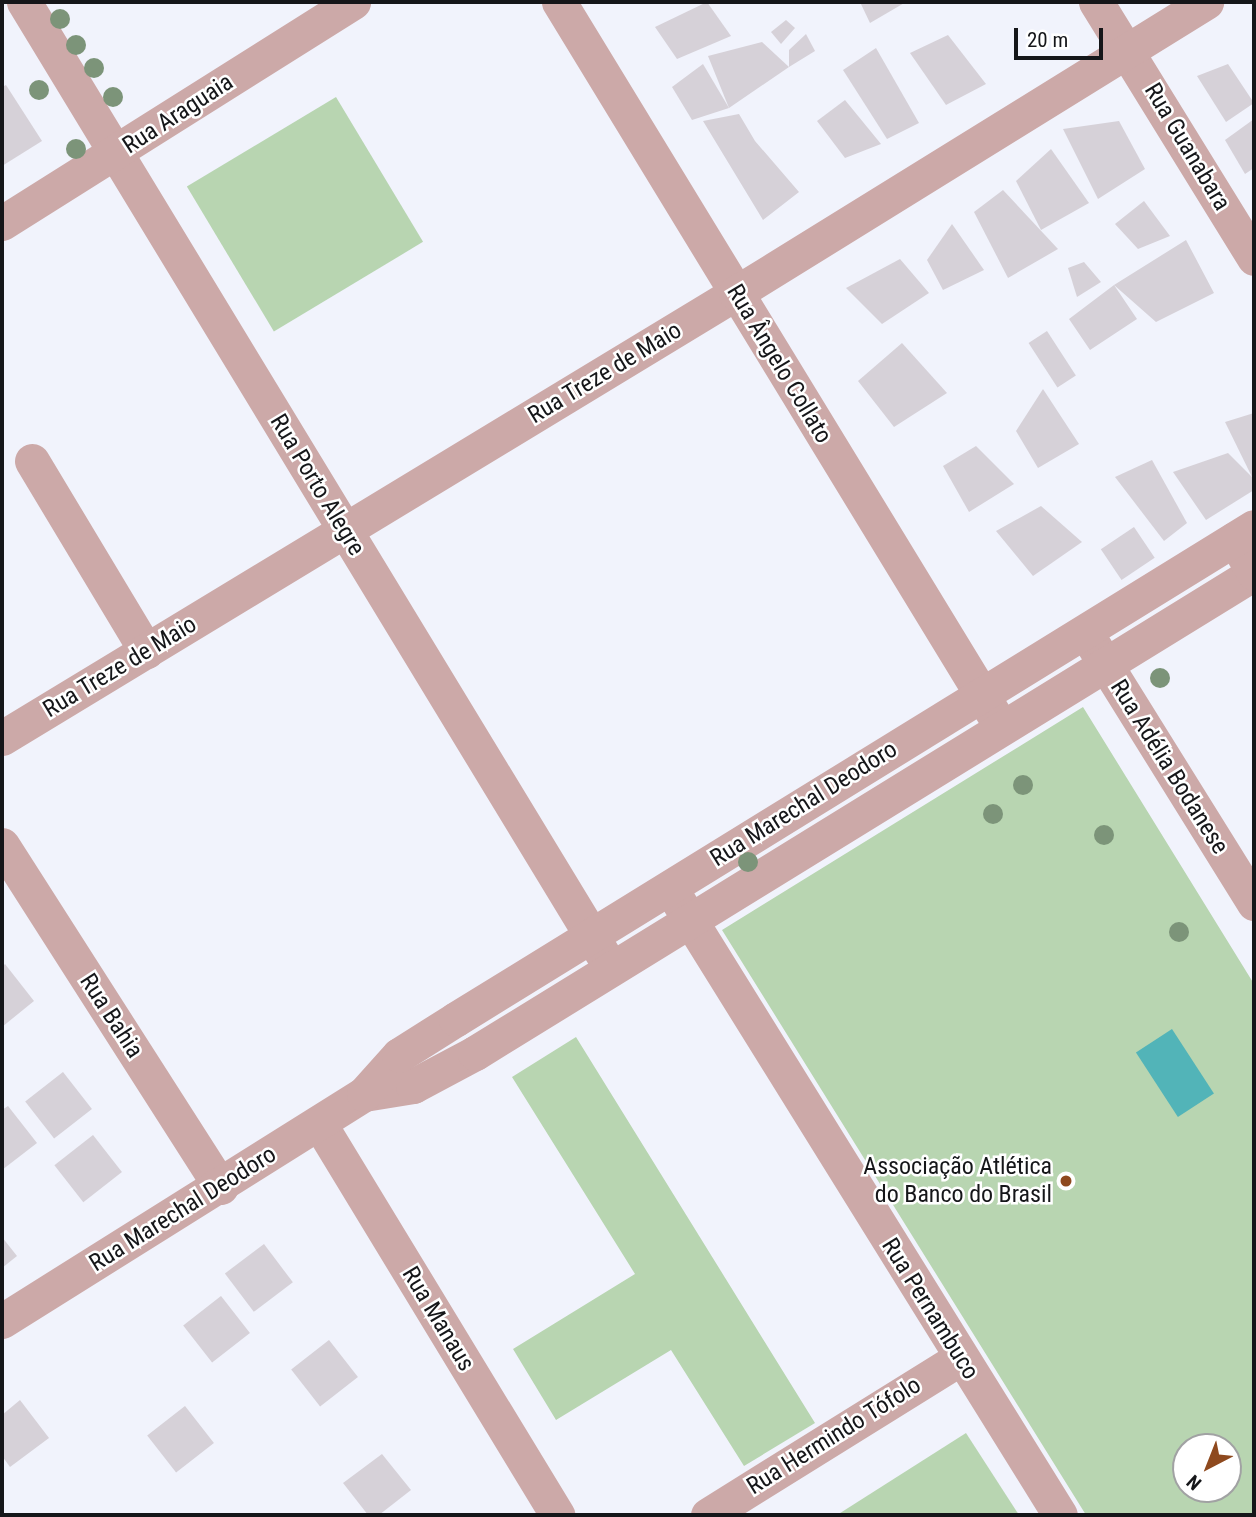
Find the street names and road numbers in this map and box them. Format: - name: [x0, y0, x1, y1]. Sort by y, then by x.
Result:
- street label: Rua Araguaia: [118, 68, 238, 160]
- street label: Rua Guanabara: [1138, 78, 1236, 216]
- street label: Rua Ângelo Collato: [720, 279, 838, 449]
- street label: Rua Treze de Maio: [523, 316, 687, 430]
- street label: Rua Porto Alegre: [264, 409, 370, 561]
- street label: Rua Treze de Maio: [38, 610, 202, 724]
- street label: Rua Adélia Bodanese: [1104, 675, 1234, 859]
- street label: Rua Marechal Deodoro: [705, 735, 903, 873]
- street label: Rua Bahia: [73, 969, 149, 1063]
- street label: Rua Marechal Deodoro: [84, 1140, 282, 1278]
- street label: Rua Pernambuco: [875, 1233, 985, 1385]
- street label: Rua Manaus: [396, 1262, 480, 1376]
- street label: Rua Hermindo Tófolo: [742, 1371, 926, 1501]

